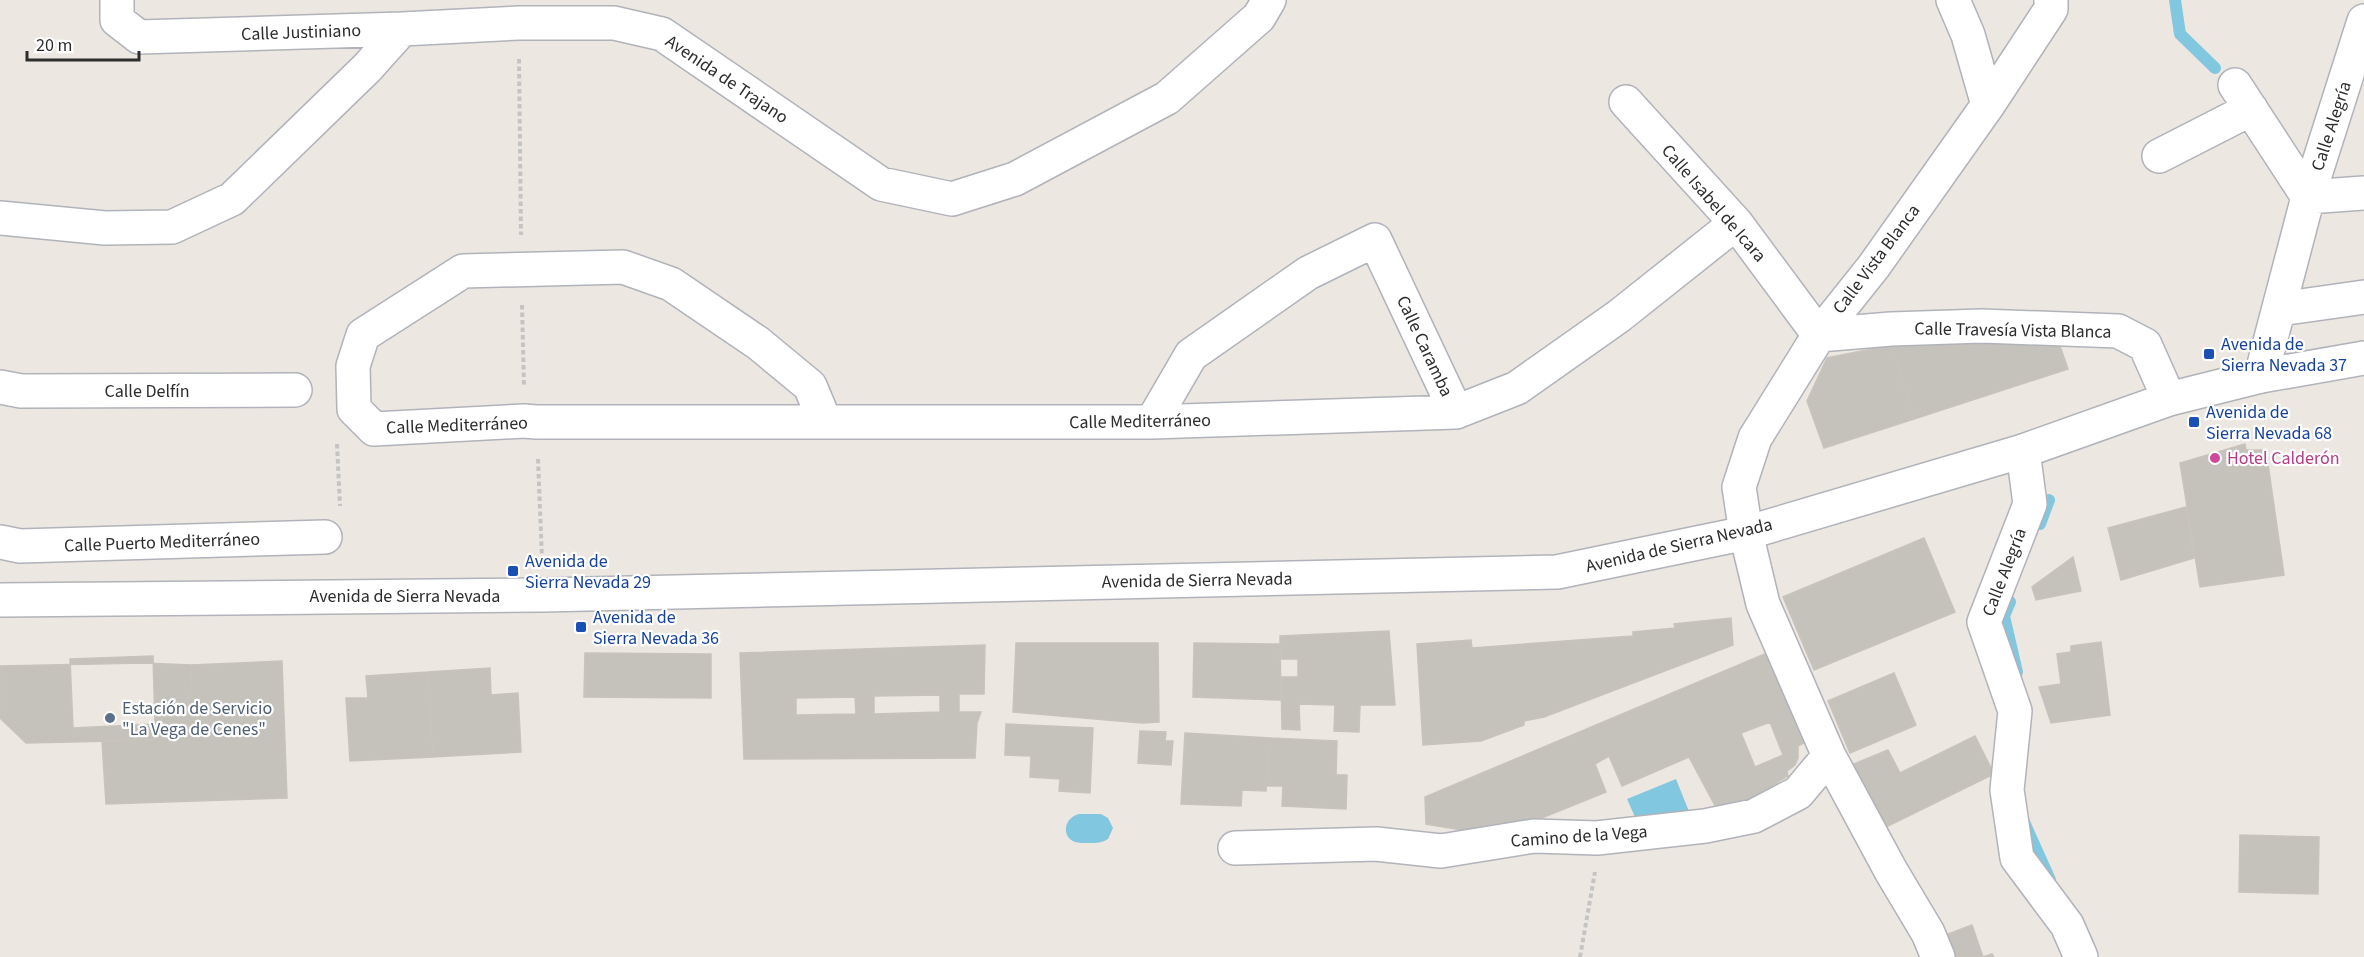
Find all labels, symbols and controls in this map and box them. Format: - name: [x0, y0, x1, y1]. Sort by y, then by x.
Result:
- street label: Calle Justiniano: [241, 18, 361, 47]
- scale bar: [27, 24, 140, 62]
- street label: Avenida de Trajano: [660, 29, 793, 130]
- text: 20 m: [36, 33, 72, 58]
- street label: Calle Alegría: [2305, 78, 2358, 174]
- street label: Calle Isabel de Icara: [1655, 139, 1772, 268]
- street label: Calle Vista Blanca: [1827, 199, 1926, 319]
- street label: Calle Caramba: [1390, 292, 1459, 401]
- street label: Calle Travesía Vista Blanca: [1914, 316, 2112, 345]
- place label: Avenida de Sierra Nevada 37: [2221, 332, 2347, 378]
- marker: Avenida de Sierra Nevada 37: [2202, 347, 2216, 361]
- street label: Calle Delfín: [104, 379, 190, 404]
- place label: Avenida de Sierra Nevada 68: [2206, 400, 2332, 446]
- street label: Calle Mediterráneo: [1069, 408, 1211, 435]
- street label: Calle Mediterráneo: [386, 411, 528, 440]
- marker: Avenida de Sierra Nevada 68: [2187, 415, 2201, 429]
- place label: Hotel Calderón: [2227, 446, 2340, 471]
- marker: Hotel Calderón: [2208, 451, 2222, 465]
- street label: Avenida de Sierra Nevada: [1583, 512, 1775, 579]
- street label: Calle Alegría: [1976, 524, 2033, 620]
- street label: Calle Puerto Mediterráneo: [64, 527, 261, 558]
- place label: Avenida de Sierra Nevada 29: [525, 549, 651, 595]
- marker: Avenida de Sierra Nevada 29: [506, 564, 520, 578]
- street label: Avenida de Sierra Nevada: [1101, 566, 1293, 595]
- street label: Avenida de Sierra Nevada: [310, 584, 500, 609]
- place label: Avenida de Sierra Nevada 36: [593, 605, 719, 651]
- marker: Avenida de Sierra Nevada 36: [574, 620, 588, 634]
- place label: Estación de Servicio "La Vega de Cenes": [122, 696, 272, 742]
- marker: Estación de Servicio "La Vega de Cenes": [103, 711, 117, 725]
- street label: Camino de la Vega: [1510, 819, 1648, 854]

